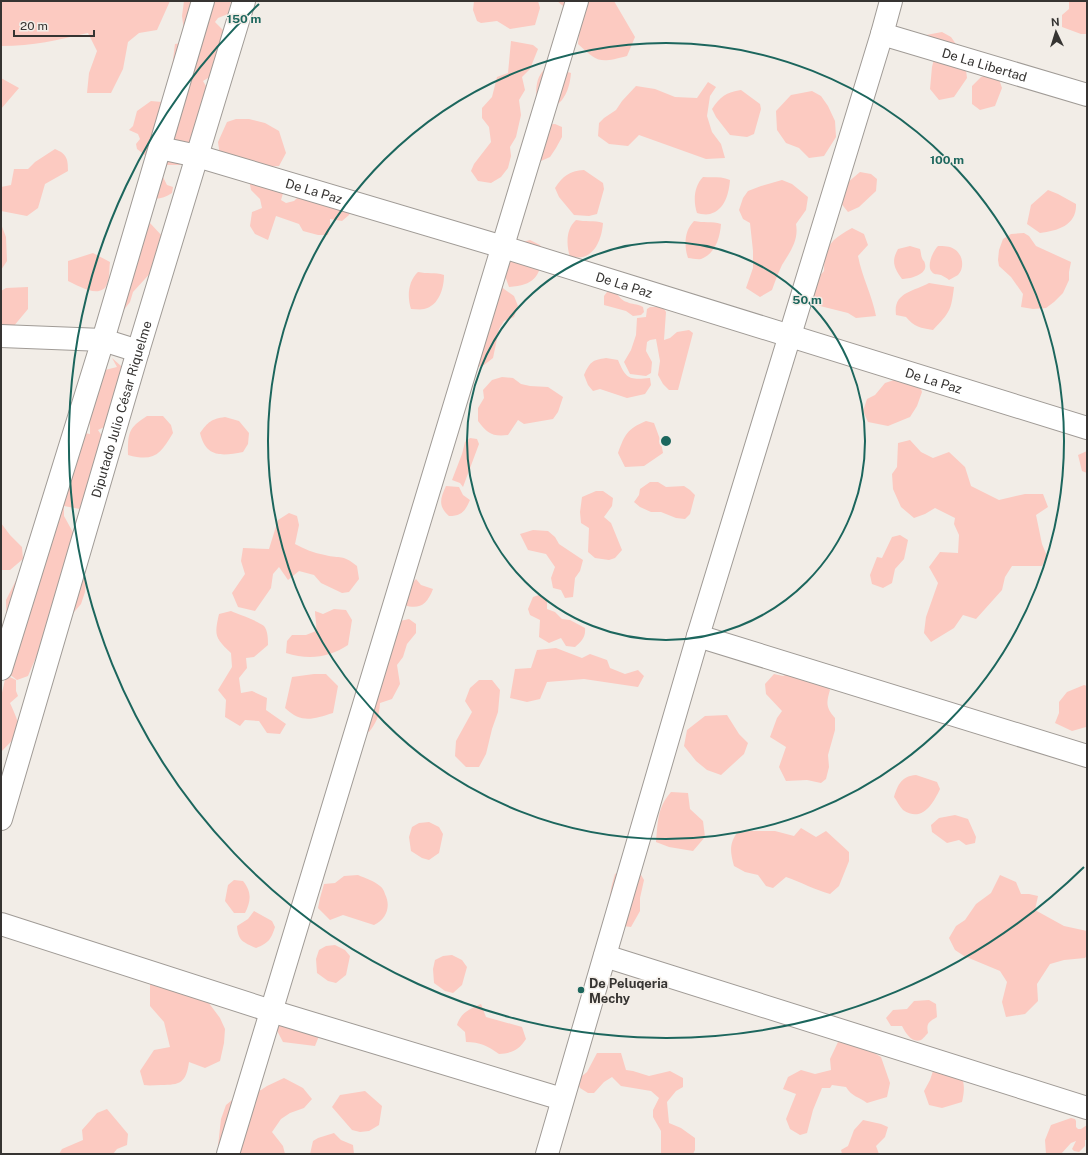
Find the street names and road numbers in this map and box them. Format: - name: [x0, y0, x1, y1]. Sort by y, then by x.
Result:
- street label: De La Libertad: [940, 45, 1029, 84]
- street label: De La Paz: [284, 175, 344, 206]
- street label: De La Paz: [594, 269, 654, 300]
- street label: Diputado Julio César Riquelme: [88, 319, 154, 499]
- street label: De La Paz: [903, 365, 964, 396]

